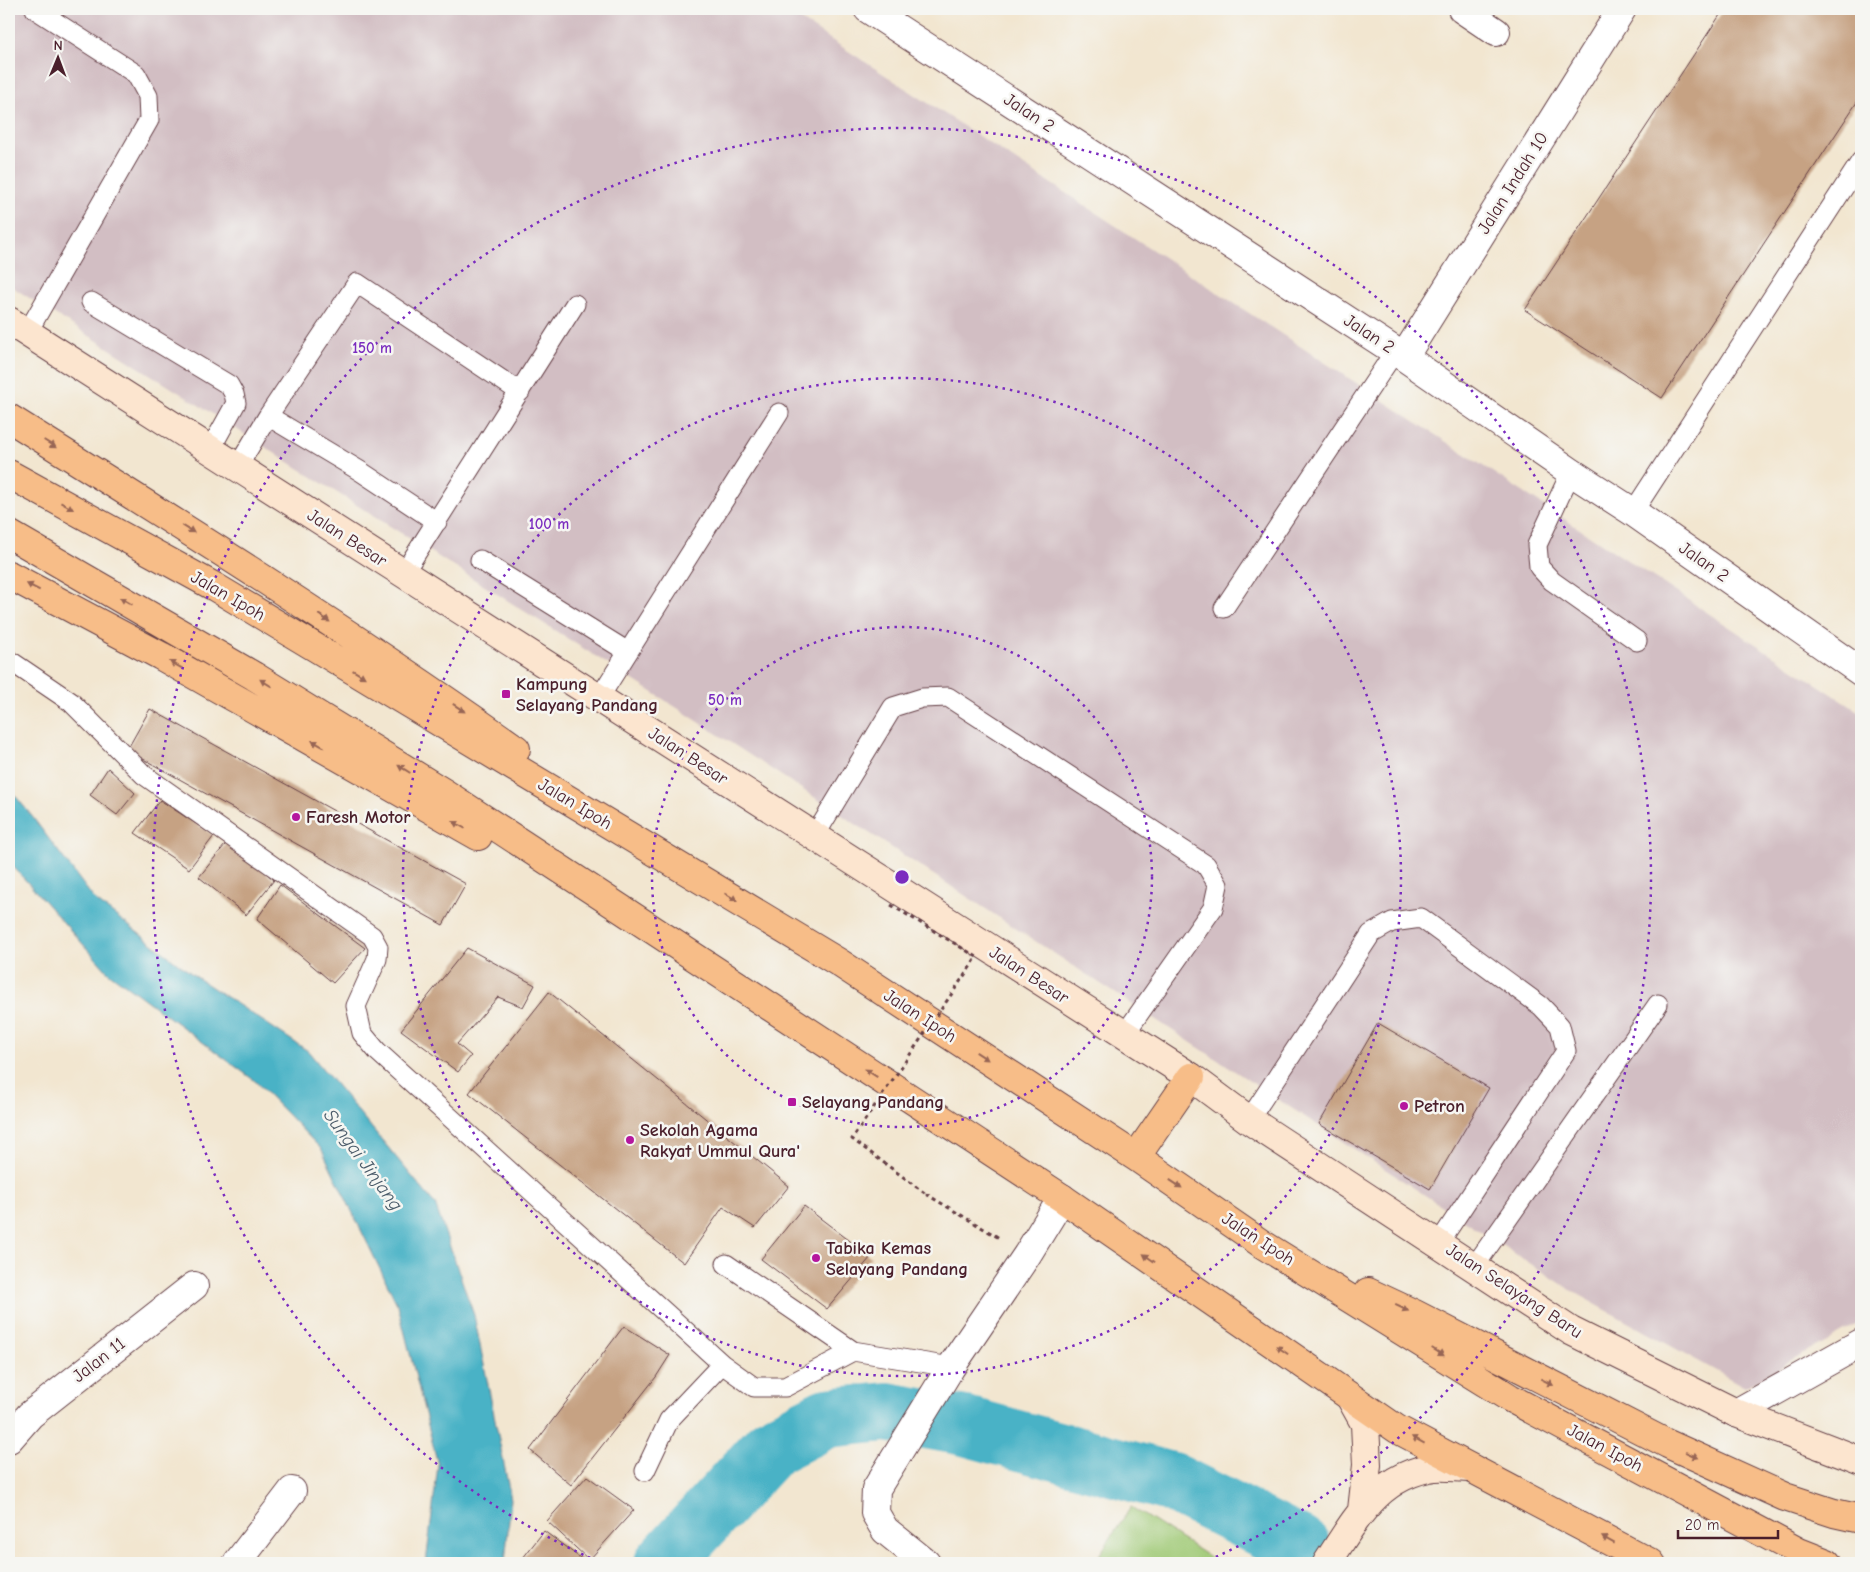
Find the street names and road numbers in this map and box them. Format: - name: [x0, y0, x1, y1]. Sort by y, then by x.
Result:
- street label: Jalan 2: [1000, 89, 1058, 137]
- street label: Jalan Indah 10: [1473, 128, 1553, 238]
- street label: Jalan 2: [1340, 310, 1398, 358]
- street label: Jalan Besar: [303, 504, 391, 572]
- street label: Jalan 2: [1675, 537, 1733, 587]
- street label: Jalan Ipoh: [187, 566, 269, 626]
- street label: Jalan Besar: [644, 722, 732, 790]
- street label: Jalan Ipoh: [534, 774, 616, 834]
- street label: Jalan Besar: [985, 941, 1073, 1009]
- street label: Jalan Ipoh: [880, 985, 960, 1047]
- street label: Jalan Ipoh: [1218, 1208, 1298, 1270]
- street label: Jalan Selayang Baru: [1442, 1239, 1586, 1343]
- street label: Jalan 11: [69, 1333, 129, 1387]
- street label: Jalan Ipoh: [1564, 1419, 1646, 1477]

